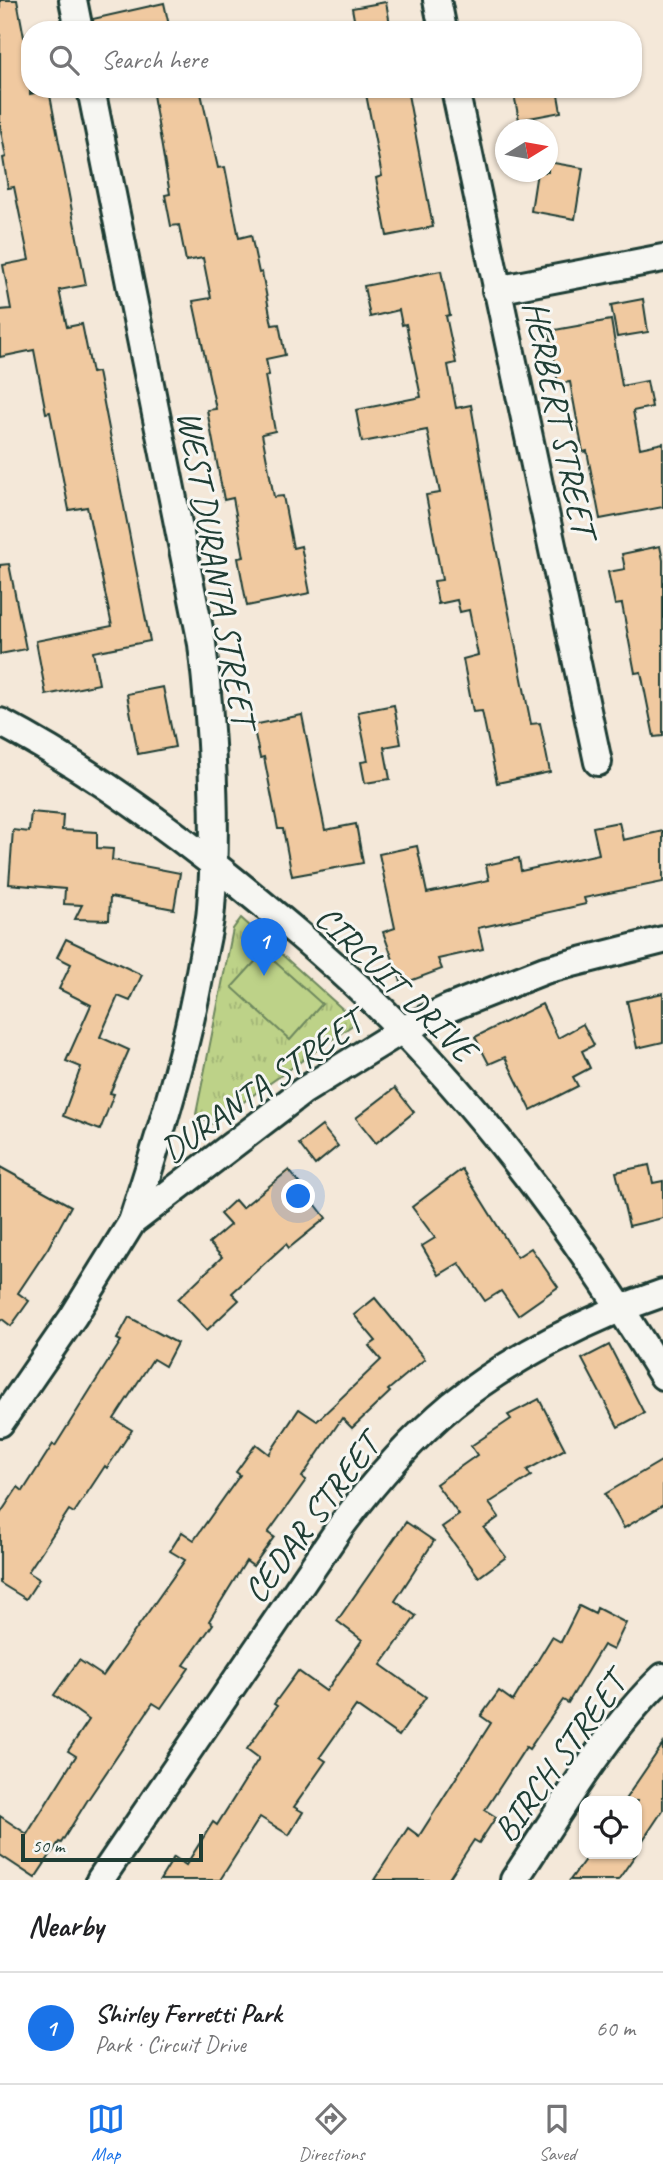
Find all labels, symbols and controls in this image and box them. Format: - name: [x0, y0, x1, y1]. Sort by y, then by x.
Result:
- search box: [21, 21, 642, 98]
- icon: search: [45, 41, 83, 79]
- text: Search here: [101, 43, 207, 76]
- north arrow: [495, 119, 558, 182]
- street label: HERBERT STREET: [513, 297, 608, 548]
- street label: WEST DURANTA STREET: [167, 407, 268, 738]
- street label: CIRCUIT DRIVE: [306, 895, 489, 1075]
- pin: 1: [241, 918, 287, 976]
- street label: DURANTA STREET: [152, 995, 378, 1173]
- your location: [281, 1179, 315, 1213]
- street label: CEDAR STREET: [233, 1419, 394, 1612]
- street label: BIRCH STREET: [483, 1657, 641, 1851]
- map controls: [579, 1796, 642, 1859]
- button: locate: [579, 1796, 642, 1859]
- scale bar: [21, 1831, 203, 1863]
- text: 50 m: [32, 1834, 64, 1858]
- text: Nearby: [28, 1907, 104, 1945]
- text: Shirley Ferretti Park: [95, 1997, 282, 2030]
- text: 1: [46, 2014, 56, 2043]
- text: 60 m: [596, 2014, 635, 2043]
- text: Park · Circuit Drive: [95, 2030, 246, 2059]
- tab: Map: [87, 2100, 125, 2166]
- tab: Directions: [298, 2100, 365, 2166]
- tab: Saved: [538, 2100, 576, 2166]

